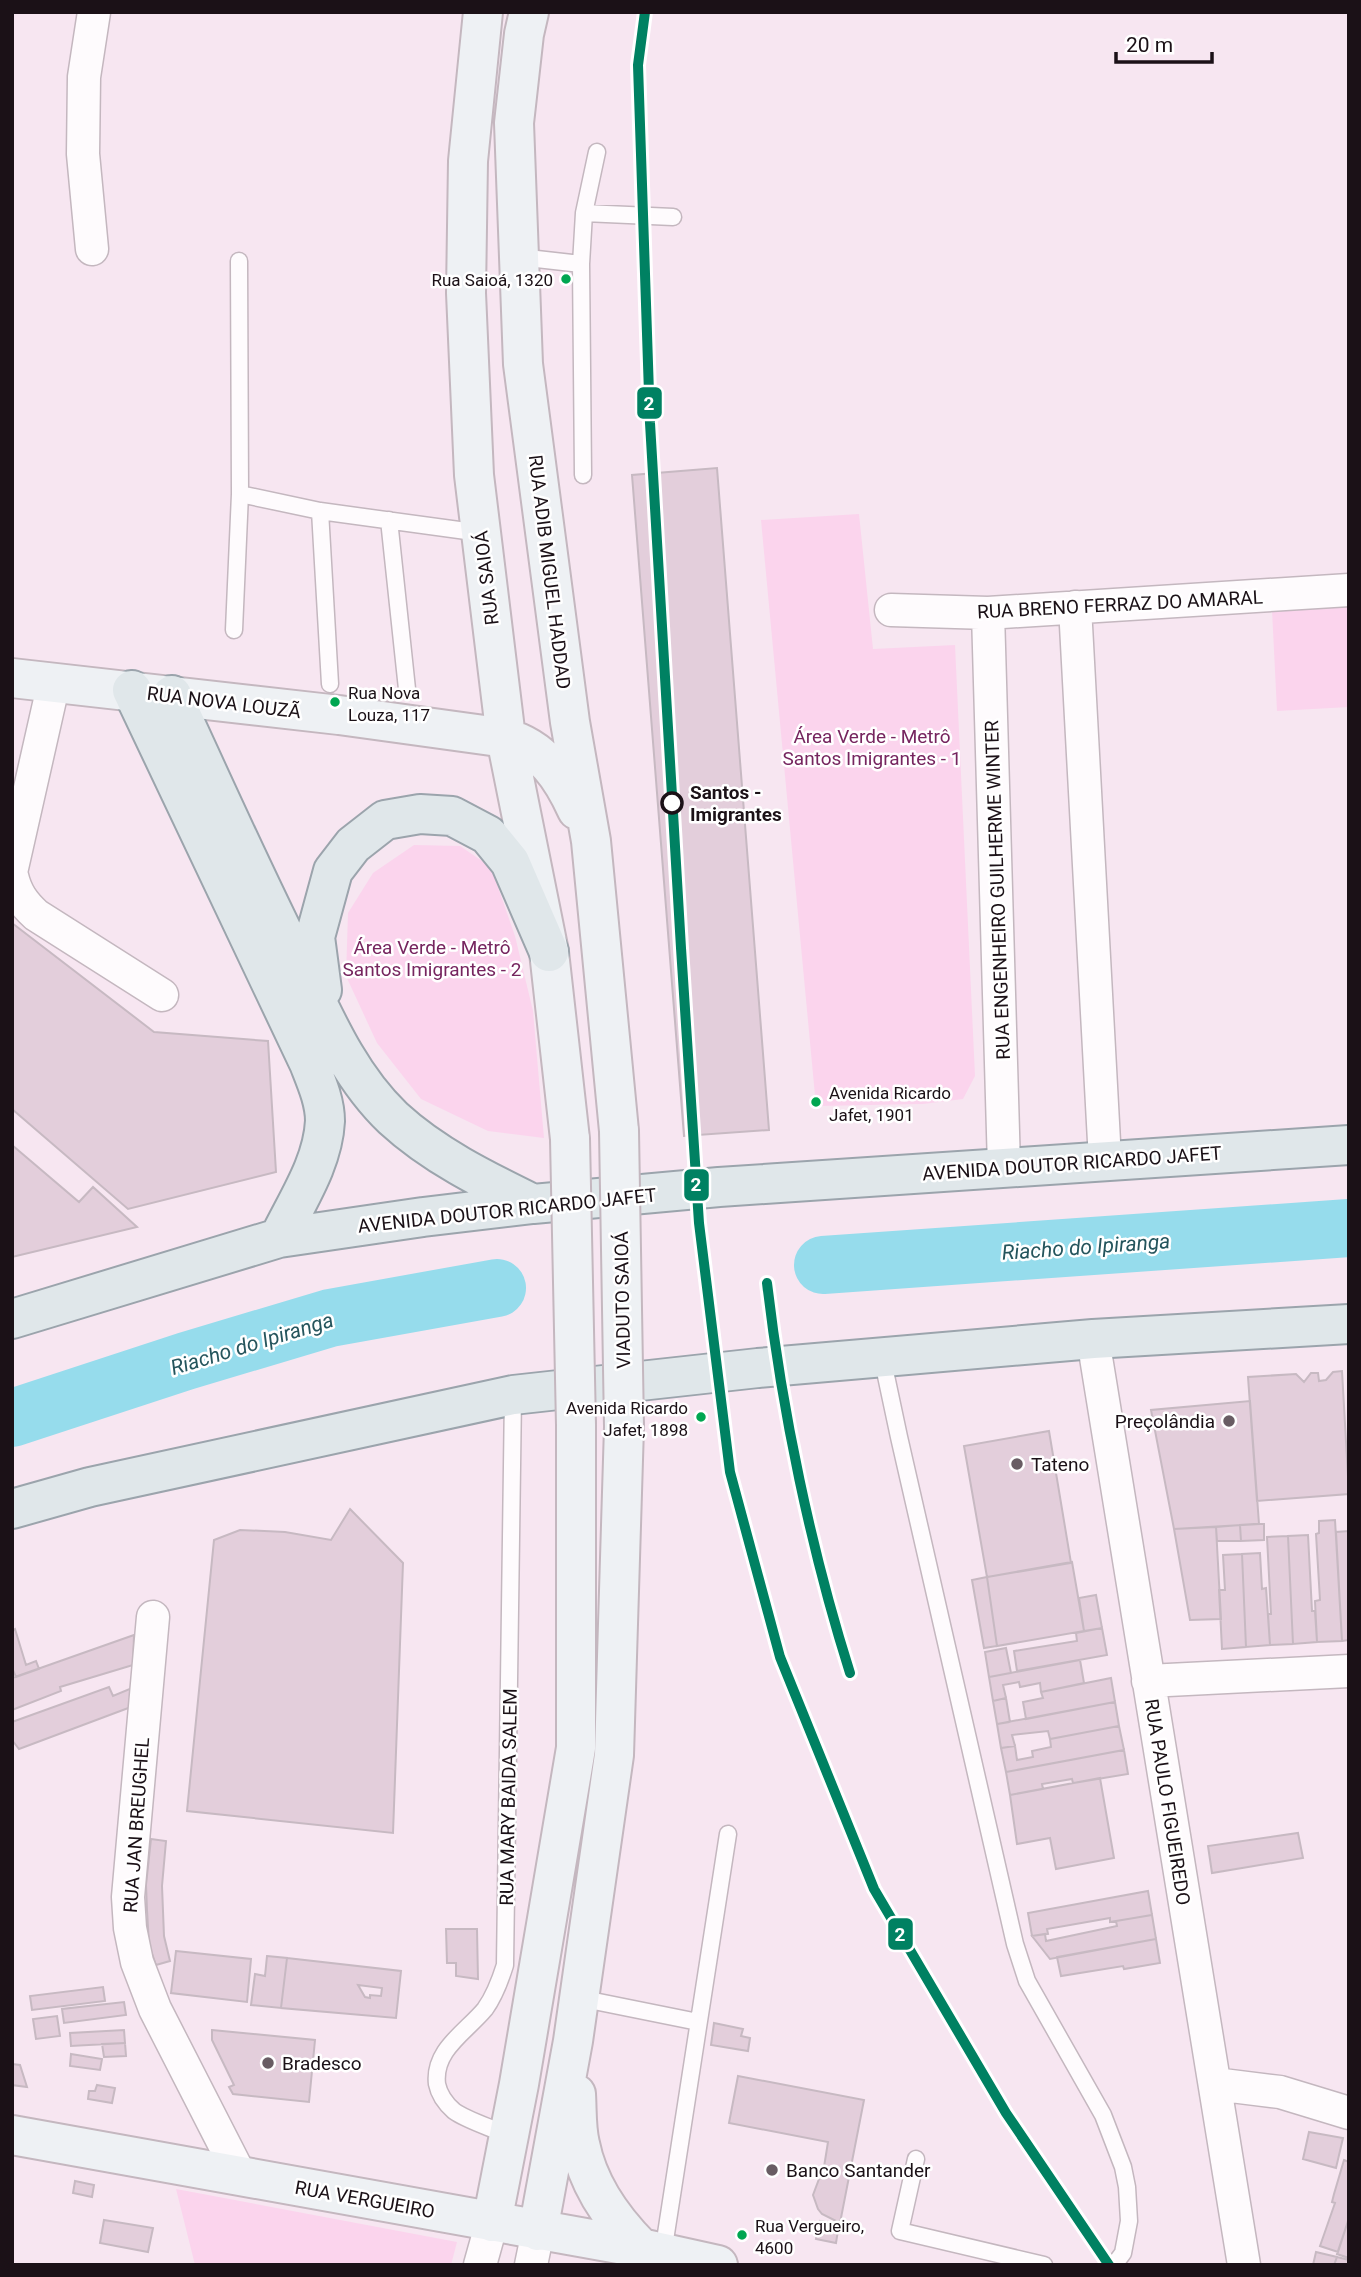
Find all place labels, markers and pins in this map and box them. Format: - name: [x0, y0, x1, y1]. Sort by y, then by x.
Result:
- place label: Rua Saioá, 1320: [431, 270, 553, 290]
- marker: Rua Saioá, 1320: [559, 272, 573, 286]
- place label: Rua Nova Louza, 117: [348, 683, 430, 725]
- marker: Rua Nova Louza, 117: [328, 695, 342, 709]
- place label: Santos - Imigrantes: [690, 781, 782, 826]
- marker: Santos - Imigrantes: [661, 792, 683, 814]
- place label: Avenida Ricardo Jafet, 1901: [829, 1083, 951, 1125]
- marker: Avenida Ricardo Jafet, 1901: [809, 1095, 823, 1109]
- place label: Avenida Ricardo Jafet, 1898: [566, 1398, 688, 1440]
- marker: Avenida Ricardo Jafet, 1898: [694, 1410, 708, 1424]
- place label: Preçolândia: [1115, 1410, 1215, 1433]
- marker: Preçolândia: [1221, 1413, 1237, 1429]
- place label: Tateno: [1031, 1453, 1089, 1476]
- marker: Tateno: [1009, 1456, 1025, 1472]
- place label: Bradesco: [282, 2052, 362, 2075]
- marker: Bradesco: [260, 2055, 276, 2071]
- place label: Banco Santander: [786, 2159, 931, 2182]
- marker: Banco Santander: [764, 2162, 780, 2178]
- place label: Rua Vergueiro, 4600: [755, 2216, 864, 2258]
- marker: Rua Vergueiro, 4600: [735, 2228, 749, 2242]

